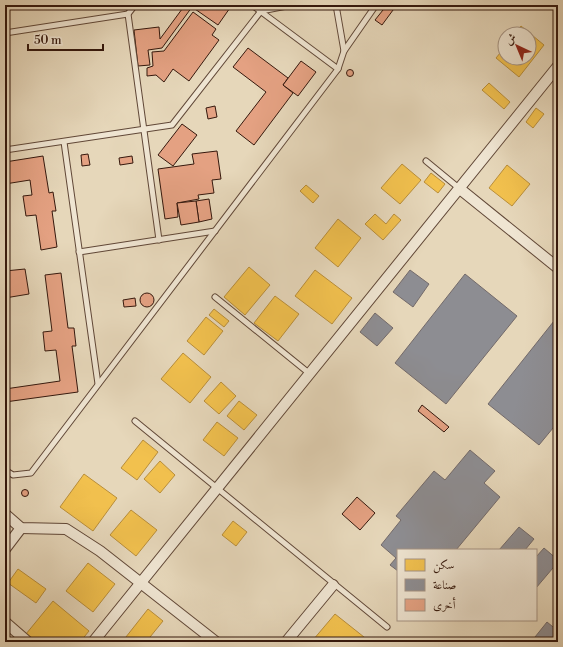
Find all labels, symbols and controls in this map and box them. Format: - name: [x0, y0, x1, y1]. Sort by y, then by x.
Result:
- scale bar: [28, 26, 103, 52]
- north arrow: [497, 26, 537, 66]
- text: ش: [502, 31, 520, 48]
- text: 50 m: [34, 33, 62, 48]
- legend: [397, 549, 537, 621]
- text: سكن: [433, 558, 454, 574]
- text: صناعة: [433, 578, 456, 593]
- text: أخرى: [433, 597, 456, 613]

